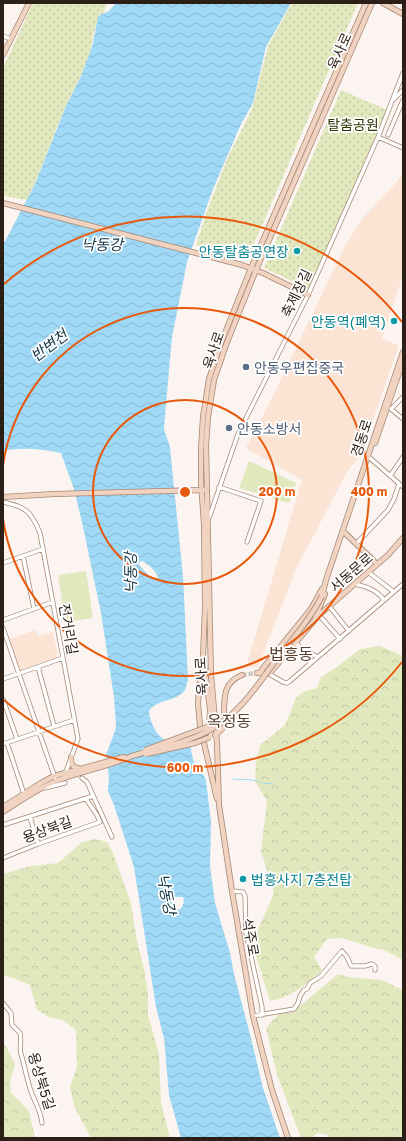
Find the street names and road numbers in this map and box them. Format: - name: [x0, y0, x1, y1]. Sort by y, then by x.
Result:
- street label: 육사로: [323, 30, 355, 72]
- street label: 축제장길: [277, 266, 315, 320]
- street label: 육사로: [199, 329, 227, 371]
- street label: 경동로: [347, 417, 375, 459]
- street label: 서동문로: [326, 549, 376, 595]
- street label: 전거리길: [56, 602, 82, 656]
- street label: 육사로: [191, 656, 211, 696]
- street label: 용상북길: [20, 812, 74, 846]
- street label: 석주로: [239, 916, 263, 958]
- street label: 용상북5길: [25, 1050, 59, 1112]

